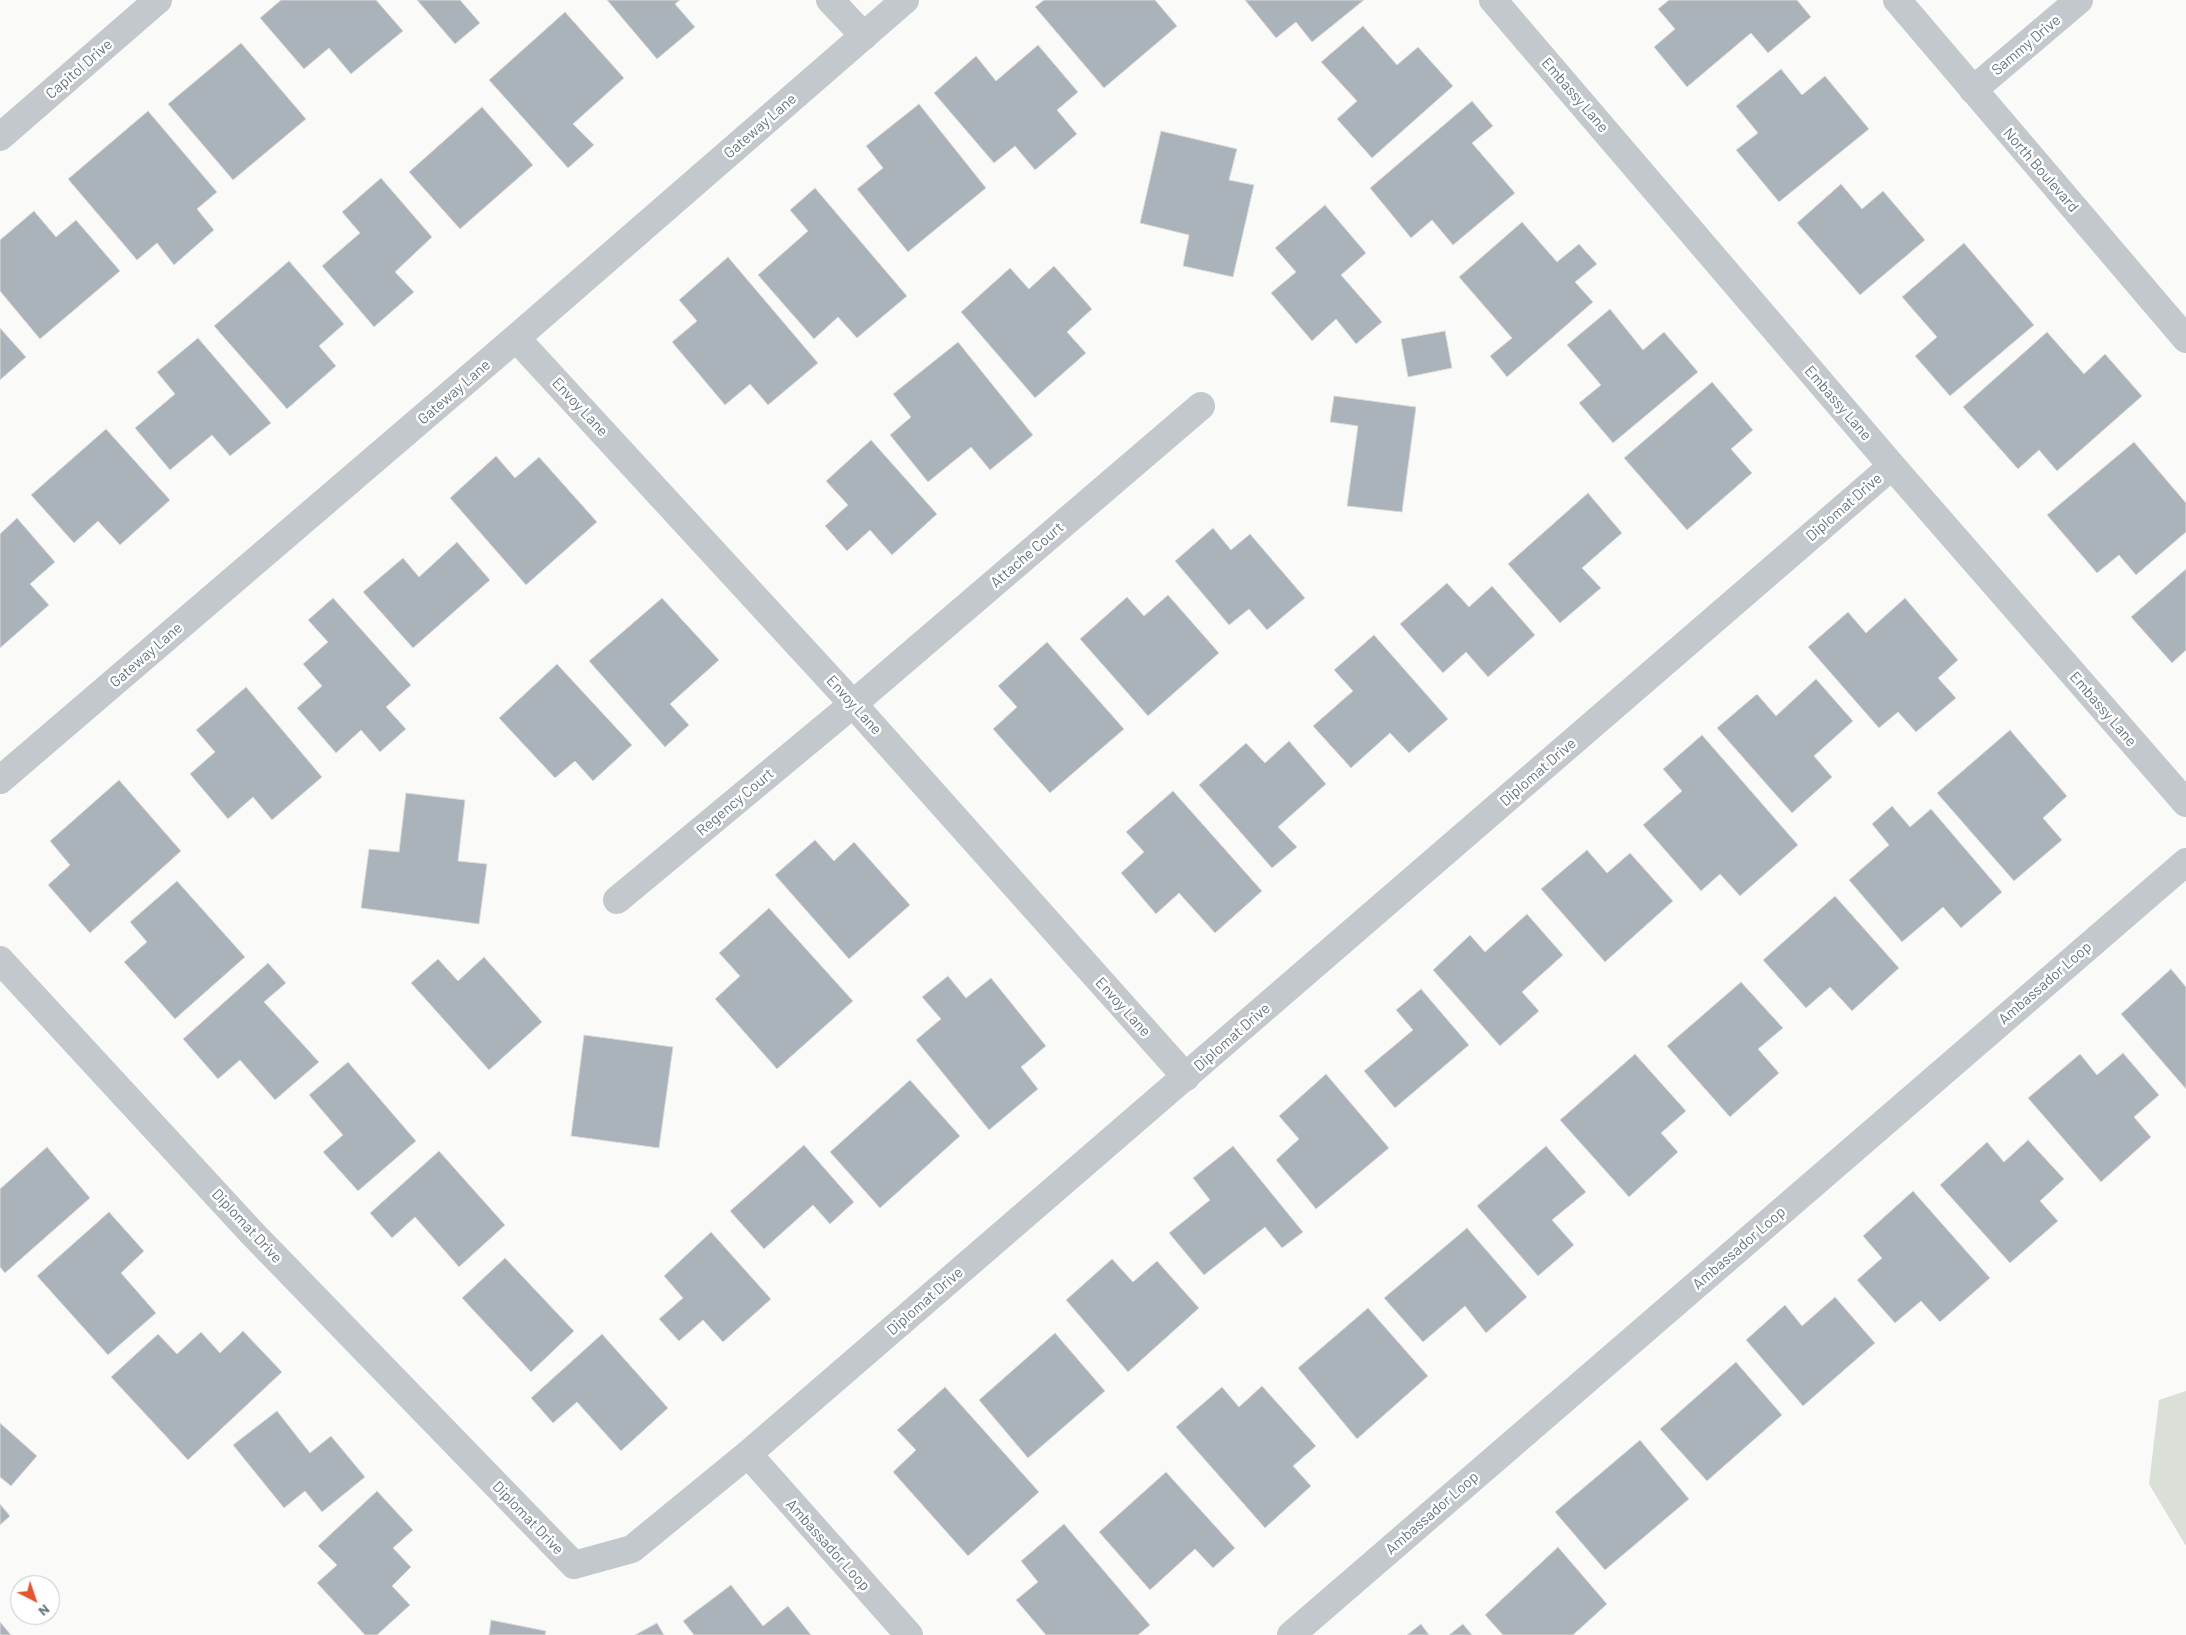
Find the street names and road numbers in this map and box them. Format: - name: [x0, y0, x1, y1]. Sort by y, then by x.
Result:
- street label: Sammy Drive: [1988, 11, 2064, 79]
- street label: Capitol Drive: [42, 35, 116, 103]
- street label: Embassy Lane: [1538, 54, 1612, 136]
- street label: Gateway Lane: [720, 90, 800, 162]
- street label: North Boulevard: [2000, 124, 2082, 216]
- street label: Gateway Lane: [414, 356, 494, 428]
- street label: Embassy Lane: [1801, 362, 1875, 444]
- street label: Envoy Lane: [548, 374, 612, 440]
- street label: Diplomat Drive: [1802, 469, 1886, 545]
- street label: Attache Court: [987, 518, 1067, 592]
- street label: Gateway Lane: [106, 619, 186, 691]
- street label: Embassy Lane: [2066, 668, 2140, 750]
- street label: Envoy Lane: [823, 672, 885, 738]
- street label: Diplomat Drive: [1496, 734, 1580, 810]
- street label: Regency Court: [693, 765, 777, 839]
- street label: Ambassador Loop: [1995, 938, 2095, 1028]
- street label: Envoy Lane: [1092, 974, 1154, 1040]
- street label: Diplomat Drive: [1190, 999, 1274, 1075]
- street label: Diplomat Drive: [208, 1185, 286, 1267]
- street label: Ambassador Loop: [1689, 1203, 1789, 1293]
- street label: Diplomat Drive: [883, 1263, 967, 1339]
- street label: Ambassador Loop: [1382, 1468, 1482, 1558]
- street label: Diplomat Drive: [489, 1478, 567, 1558]
- street label: Ambassador Loop: [782, 1495, 874, 1595]

